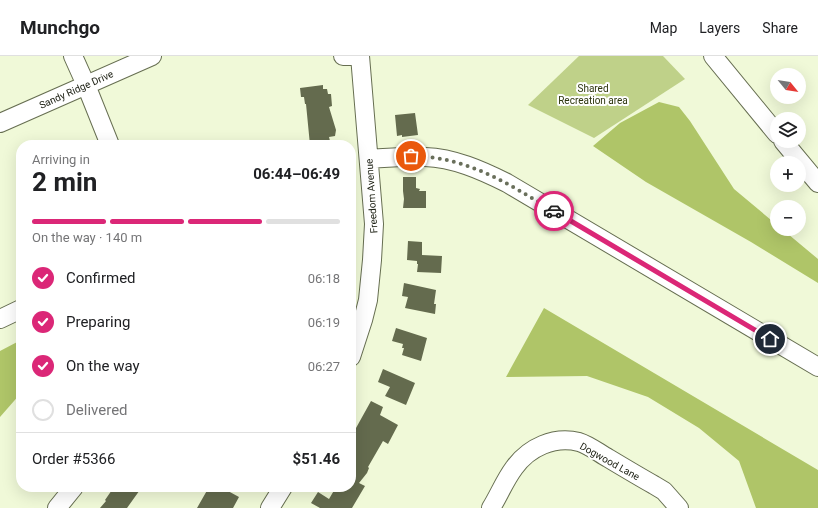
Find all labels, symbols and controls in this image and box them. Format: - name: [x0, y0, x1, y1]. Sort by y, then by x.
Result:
- text: Munchgo: [20, 16, 100, 39]
- text: Map: [650, 20, 677, 36]
- text: Layers: [699, 20, 740, 36]
- text: Share: [762, 20, 798, 36]
- street label: Sandy Ridge Drive: [37, 68, 115, 111]
- north arrow: [770, 68, 806, 104]
- map controls: [770, 68, 806, 236]
- park label: Shared Recreation area: [558, 83, 628, 106]
- button: layers: [770, 112, 806, 148]
- pin: [394, 139, 428, 173]
- icon: bag: [400, 145, 422, 167]
- text: Arriving in: [32, 152, 90, 167]
- button: +: [770, 156, 806, 192]
- street label: Freedom Avenue: [363, 158, 380, 234]
- text: 06:44–06:49: [253, 165, 340, 183]
- text: 2 min: [32, 167, 97, 197]
- courier: [534, 191, 574, 231]
- icon: car: [543, 200, 565, 222]
- button: −: [770, 200, 806, 236]
- text: On the way · 140 m: [32, 230, 142, 245]
- icon: check: [32, 267, 54, 289]
- text: Confirmed: [66, 269, 136, 287]
- text: 06:18: [308, 271, 340, 286]
- icon: check: [32, 311, 54, 333]
- text: Preparing: [66, 313, 130, 331]
- text: 06:19: [308, 315, 340, 330]
- pin: [753, 322, 787, 356]
- icon: home: [759, 328, 781, 350]
- icon: check: [32, 355, 54, 377]
- text: On the way: [66, 357, 140, 375]
- text: 06:27: [308, 359, 340, 374]
- text: Delivered: [66, 401, 128, 419]
- street label: Dogwood Lane: [578, 440, 642, 482]
- text: Order #5366: [32, 450, 115, 468]
- text: $51.46: [293, 450, 340, 468]

